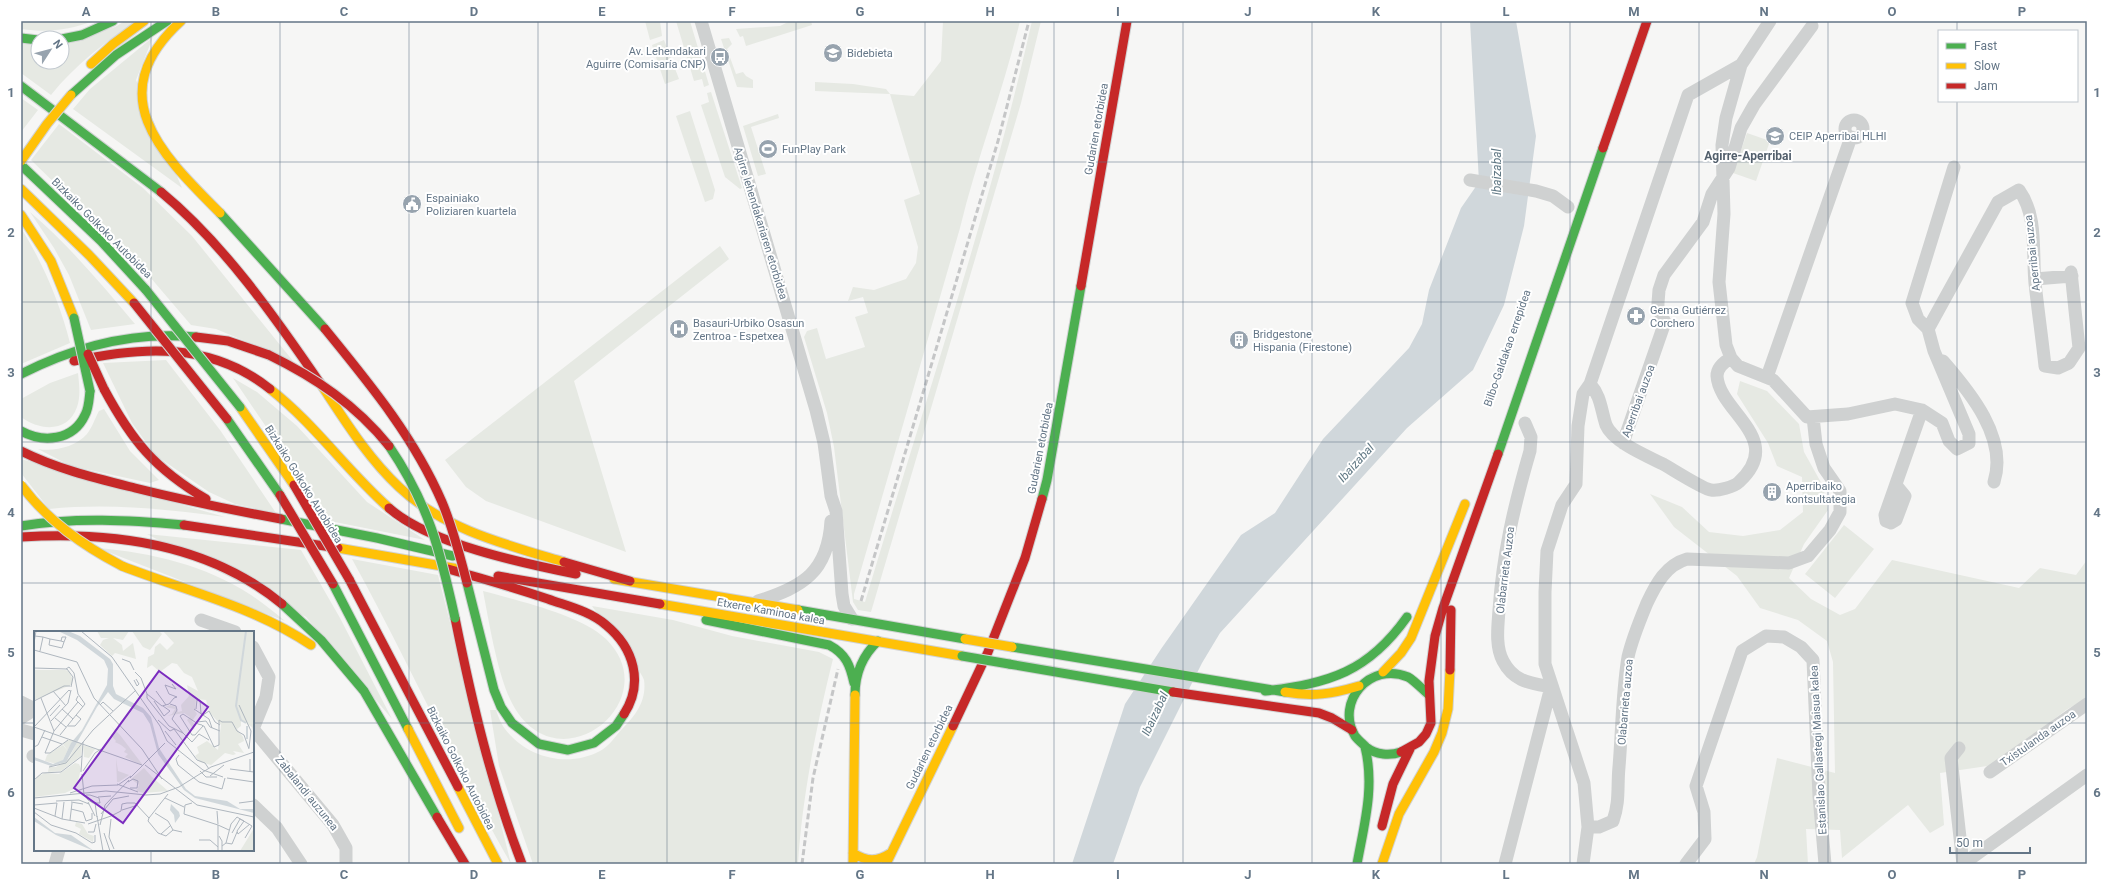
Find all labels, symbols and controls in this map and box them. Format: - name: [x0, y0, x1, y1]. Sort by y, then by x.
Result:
- text: A: [82, 4, 91, 19]
- text: B: [212, 4, 220, 19]
- text: C: [340, 4, 349, 19]
- text: D: [470, 4, 478, 19]
- text: E: [598, 4, 606, 19]
- text: F: [728, 4, 736, 19]
- text: G: [856, 4, 865, 19]
- text: H: [985, 4, 995, 19]
- text: I: [1116, 4, 1120, 19]
- text: J: [1244, 4, 1252, 19]
- text: K: [1372, 4, 1381, 19]
- text: L: [1502, 4, 1510, 19]
- text: M: [1628, 4, 1640, 19]
- text: N: [1759, 4, 1769, 19]
- text: O: [1888, 4, 1897, 19]
- text: P: [2018, 4, 2026, 19]
- north arrow: [30, 30, 70, 70]
- legend: [1938, 30, 2078, 102]
- text: N: [50, 37, 65, 52]
- text: Fast: [1974, 39, 1997, 53]
- school or university icon: Bidebieta: [822, 42, 844, 64]
- place label: Av. Lehendakari Aguirre (Comisaría CNP): [586, 45, 706, 71]
- bus stop icon: Av. Lehendakari Aguirre (Comisaría CNP): [709, 46, 731, 68]
- place label: Bidebieta: [847, 47, 893, 60]
- text: Slow: [1974, 59, 2000, 73]
- text: Jam: [1974, 79, 1998, 93]
- street label: Gudarien etorbidea: [1082, 82, 1111, 176]
- text: 1: [7, 85, 15, 100]
- text: 1: [2093, 85, 2101, 100]
- school or university icon: CEIP Aperribai HLHI: [1764, 125, 1786, 147]
- place label: CEIP Aperribai HLHI: [1789, 130, 1887, 143]
- sports icon: FunPlay Park: [757, 138, 779, 160]
- place label: FunPlay Park: [782, 143, 846, 156]
- street label: Agirre lehendakariaren etorbidea: [731, 145, 790, 301]
- water label: Ibaizabal: [1490, 148, 1504, 195]
- district label: Agirre-Aperribai: [1704, 149, 1792, 163]
- street label: Bizkaiko Golkoko Autobidea: [49, 176, 155, 281]
- place label: Espainiako Poliziaren kuartela: [426, 192, 517, 218]
- public building icon: Espainiako Poliziaren kuartela: [401, 193, 423, 215]
- street label: Aperribai auzoa: [2022, 214, 2043, 292]
- text: 2: [7, 225, 15, 240]
- text: 2: [2093, 225, 2101, 240]
- street label: Bilbo-Galdakao errepidea: [1481, 288, 1534, 408]
- place label: Gema Gutiérrez Corchero: [1650, 304, 1727, 330]
- pharmacy icon: Gema Gutiérrez Corchero: [1625, 305, 1647, 327]
- place label: Basauri-Urbiko Osasun Zentroa - Espetxea: [693, 317, 804, 343]
- hospital icon: Basauri-Urbiko Osasun Zentroa - Espetxea: [668, 318, 690, 340]
- place label: Bridgestone Hispania (Firestone): [1253, 328, 1352, 354]
- building icon: Bridgestone Hispania (Firestone): [1228, 329, 1250, 351]
- street label: Aperribai auzoa: [1619, 363, 1658, 439]
- text: 3: [7, 365, 15, 380]
- text: 3: [2093, 365, 2101, 380]
- street label: Gudarien etorbidea: [1025, 401, 1056, 495]
- street label: Bizkaiko Golkoko Autobidea: [262, 423, 345, 546]
- water label: Ibaizabal: [1335, 441, 1377, 485]
- place label: Aperribaiko kontsultategia: [1786, 480, 1856, 506]
- building icon: Aperribaiko kontsultategia: [1761, 481, 1783, 503]
- text: 4: [7, 505, 15, 520]
- text: 4: [2093, 505, 2101, 520]
- street label: Olabarrieta Auzoa: [1494, 526, 1517, 614]
- street label: Etxerre Kaminoa kalea: [716, 596, 826, 627]
- inset map: [34, 631, 254, 851]
- text: 5: [7, 645, 15, 660]
- text: 5: [2093, 645, 2101, 660]
- street label: Olabarrieta auzoa: [1615, 658, 1636, 746]
- street label: Estanislao Gallastegi Maisua kalea: [1808, 665, 1829, 835]
- water label: Ibaizabal: [1139, 690, 1171, 738]
- street label: Gudarien etorbidea: [903, 703, 956, 792]
- street label: Bizkaiko Golkoko Autobidea: [424, 704, 497, 832]
- street label: Txistulanda auzoa: [1998, 708, 2078, 769]
- street label: Zabalandi auzunea: [272, 753, 341, 833]
- text: 6: [7, 785, 15, 800]
- text: 6: [2093, 785, 2101, 800]
- scale bar: [1950, 829, 2030, 855]
- text: 50 m: [1956, 836, 1983, 850]
- text: A: [82, 867, 91, 882]
- text: B: [212, 867, 220, 882]
- text: C: [340, 867, 349, 882]
- text: D: [470, 867, 478, 882]
- text: E: [598, 867, 606, 882]
- text: F: [728, 867, 736, 882]
- text: G: [856, 867, 865, 882]
- text: H: [985, 867, 995, 882]
- text: I: [1116, 867, 1120, 882]
- text: J: [1244, 867, 1252, 882]
- text: K: [1372, 867, 1381, 882]
- text: L: [1502, 867, 1510, 882]
- text: M: [1628, 867, 1640, 882]
- text: N: [1759, 867, 1769, 882]
- text: O: [1888, 867, 1897, 882]
- text: P: [2018, 867, 2026, 882]

